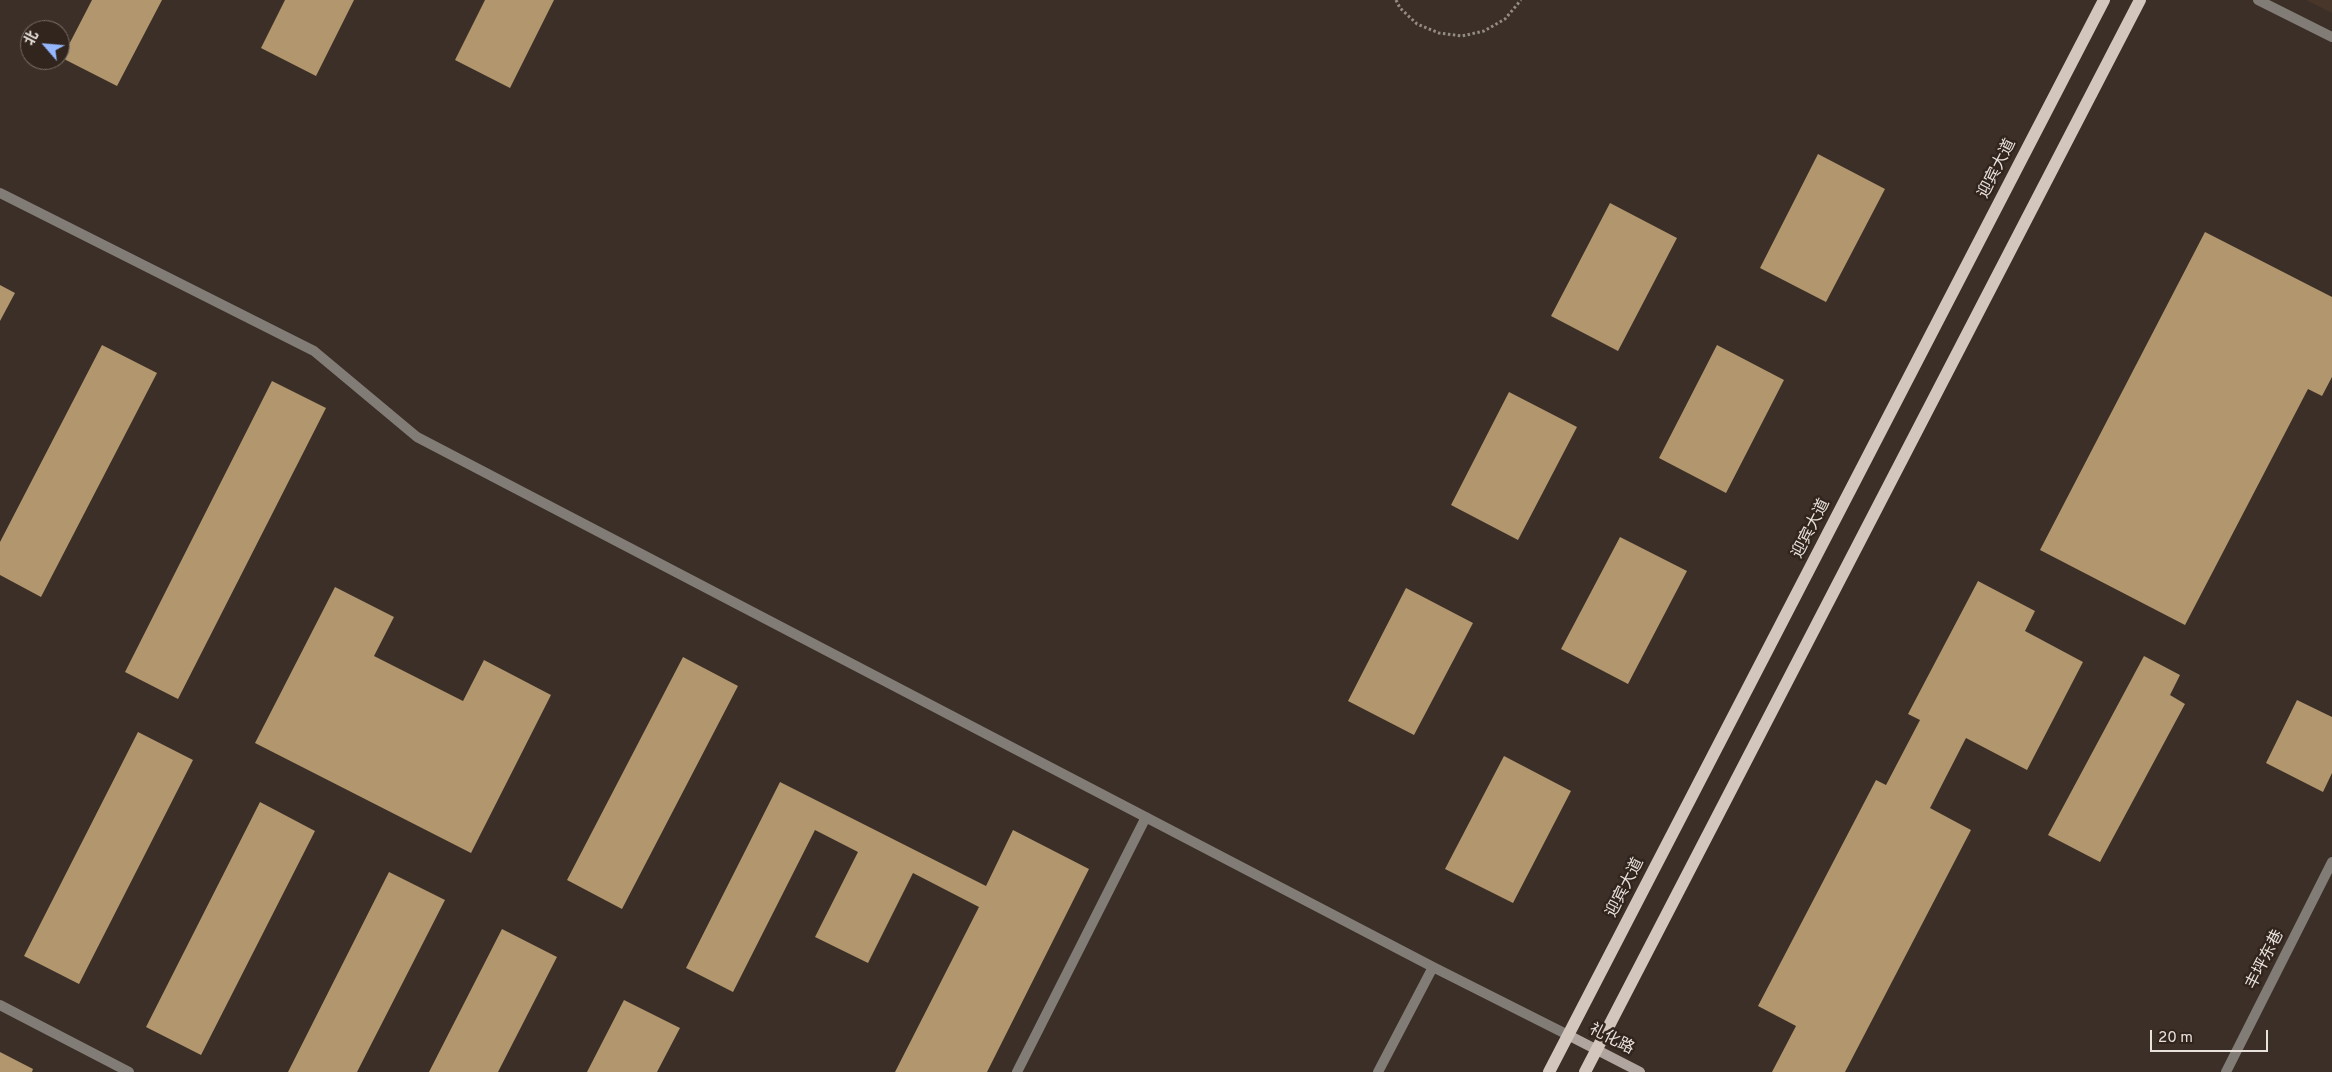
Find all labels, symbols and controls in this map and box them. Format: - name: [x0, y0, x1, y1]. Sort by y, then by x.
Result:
- north arrow: [20, 20, 70, 70]
- text: 北: [21, 28, 43, 49]
- street label: 迎宾大道: [1975, 136, 2021, 202]
- street label: 迎宾大道: [1789, 496, 1835, 562]
- street label: 迎宾大道: [1603, 855, 1649, 921]
- street label: 丰坪东巷: [2243, 927, 2289, 993]
- scale bar: [2152, 1020, 2270, 1052]
- street label: 礼化路: [1585, 1021, 1637, 1059]
- text: 20 m: [2158, 1029, 2193, 1048]

